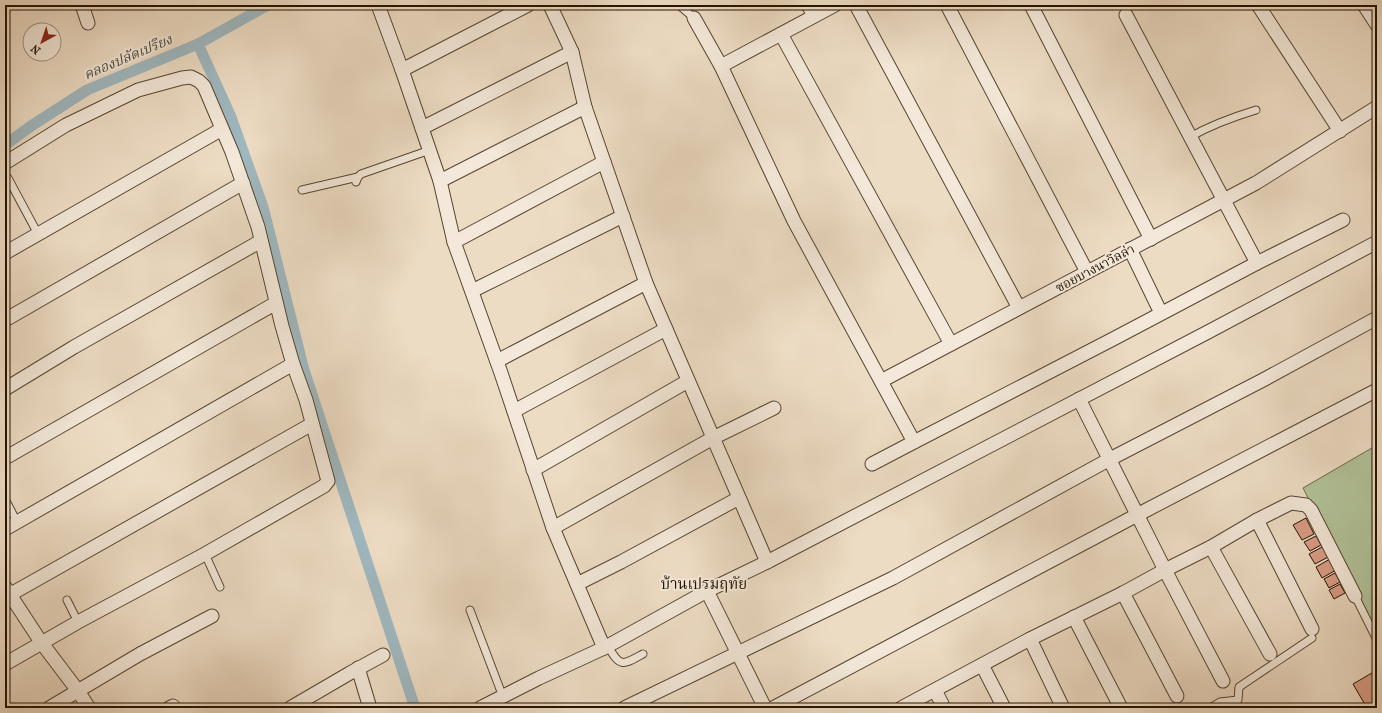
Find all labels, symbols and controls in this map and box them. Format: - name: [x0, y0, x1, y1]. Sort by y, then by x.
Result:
- north arrow: [22, 22, 62, 62]
- water label: คลองปลัดเปรียง: [81, 30, 176, 83]
- text: N: [28, 41, 43, 57]
- street label: ซอยบางนาวิลล่า: [1053, 241, 1137, 295]
- district label: บ้านเปรมฤทัย: [661, 575, 747, 593]

